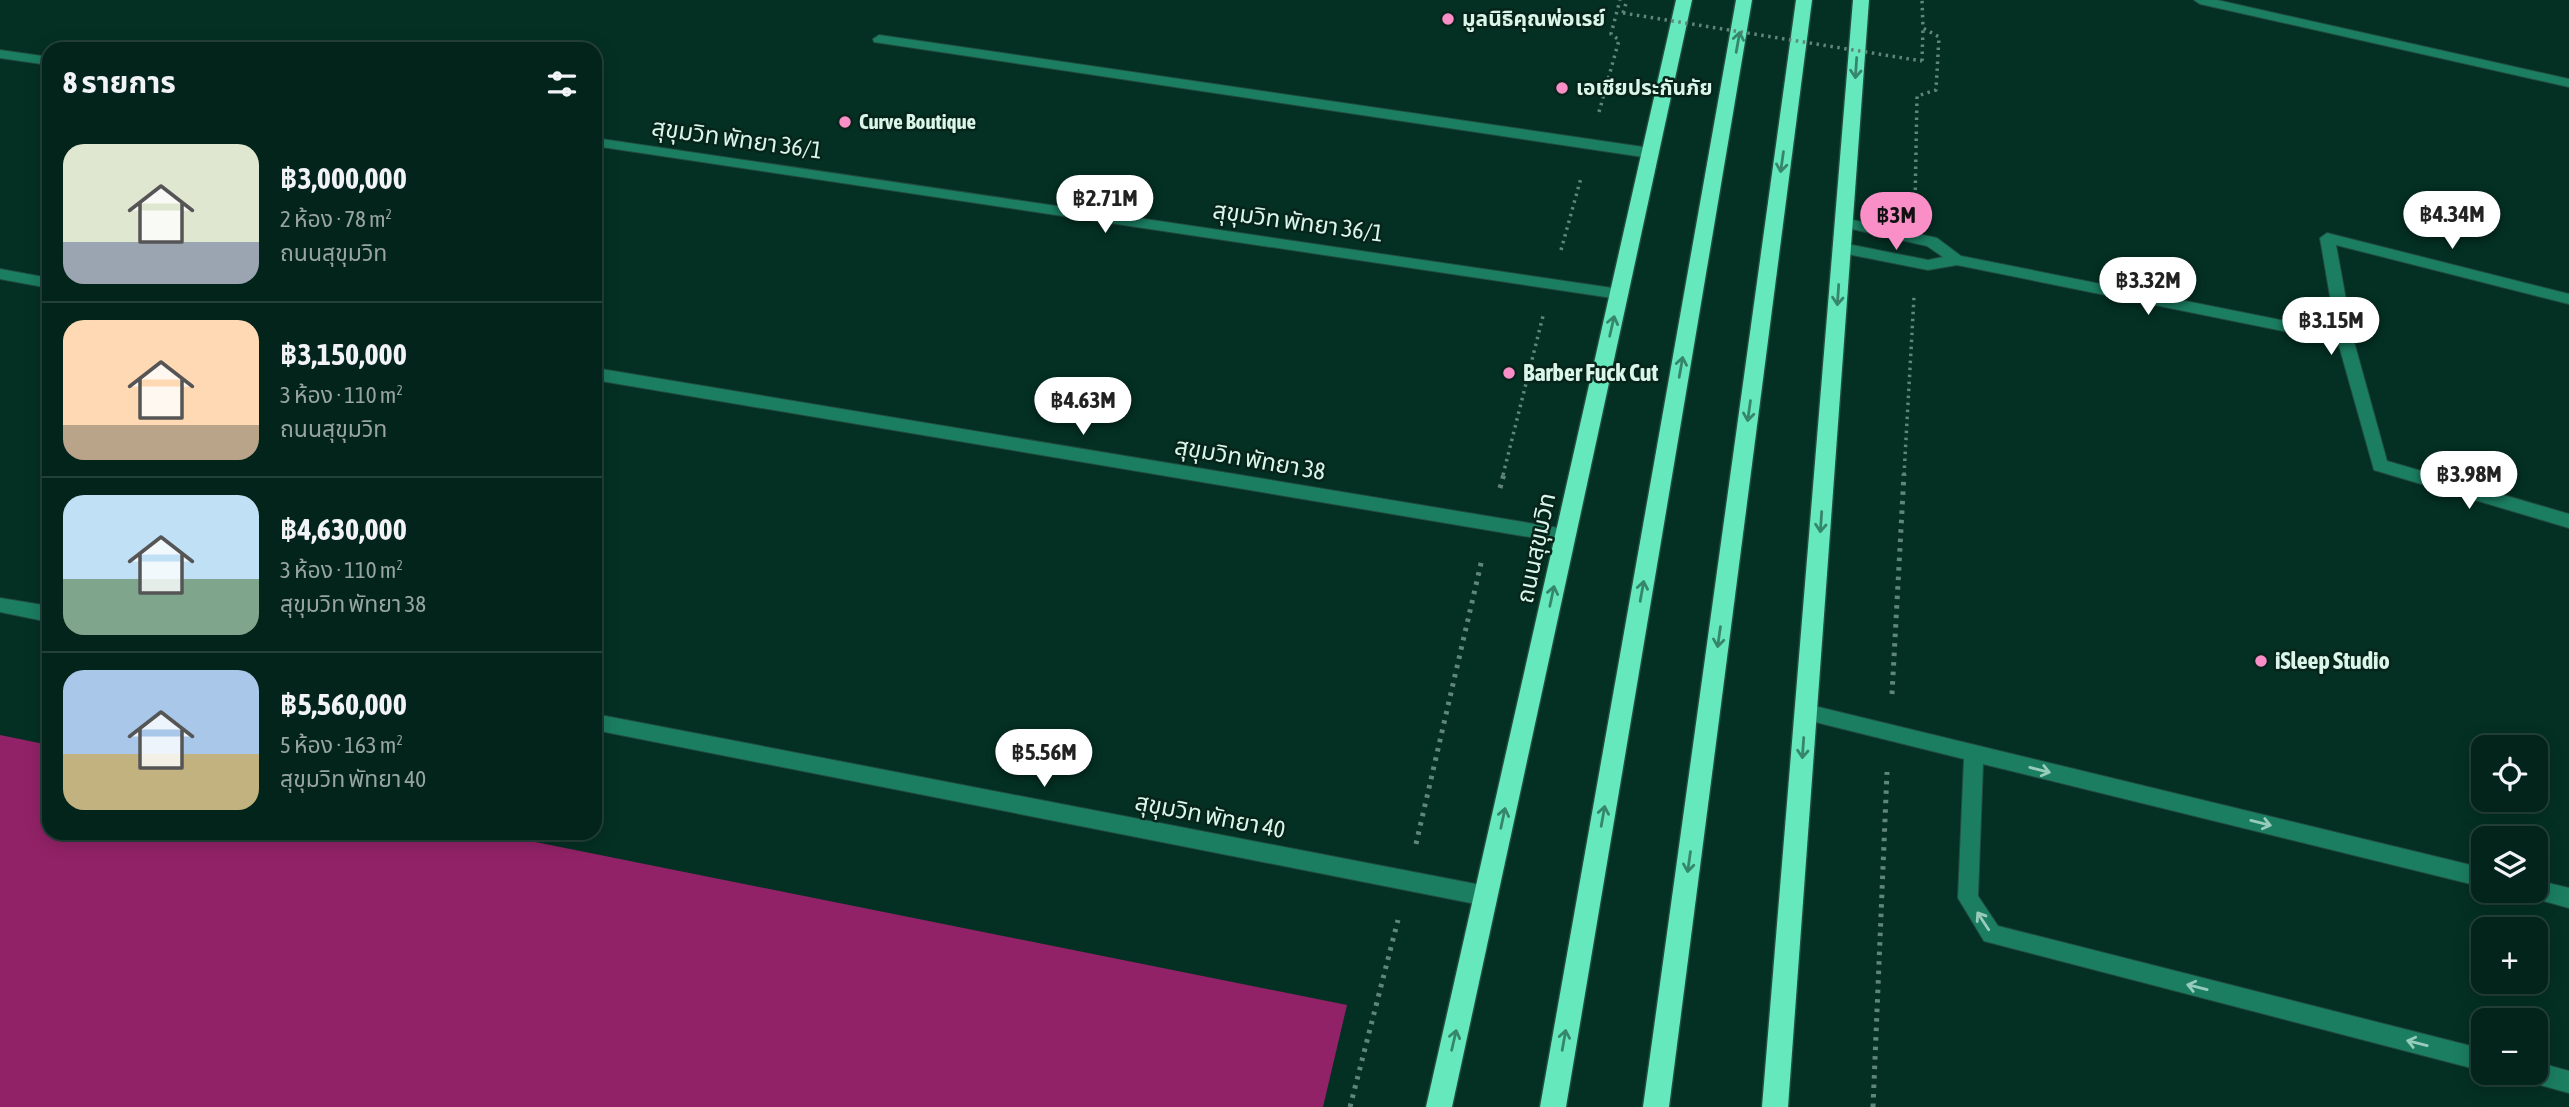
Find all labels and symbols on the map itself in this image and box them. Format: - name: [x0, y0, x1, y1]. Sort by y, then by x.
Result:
- place label: มูลนิธิคุณพ่อเรย์: [1462, 6, 1606, 32]
- marker: มูลนิธิคุณพ่อเรย์: [1440, 11, 1456, 27]
- one-way arrow: [1732, 32, 1745, 54]
- one-way arrow: [1849, 56, 1862, 79]
- place label: เอเชียประกันภัย: [1576, 75, 1713, 99]
- marker: เอเชียประกันภัย: [1554, 80, 1570, 96]
- place label: Curve Boutique: [859, 109, 976, 133]
- street label: สุขุมวิท พัทยา 36/1: [650, 113, 824, 166]
- marker: Curve Boutique: [837, 114, 853, 130]
- one-way arrow: [1775, 150, 1788, 172]
- pin: ฿2.71M: [1048, 176, 1162, 235]
- pin: ฿4.34M: [2395, 191, 2509, 251]
- pin: ฿3M: [1862, 192, 1930, 252]
- street label: สุขุมวิท พัทยา 36/1: [1211, 196, 1385, 249]
- pin: ฿3.32M: [2091, 258, 2205, 317]
- one-way arrow: [1831, 283, 1844, 306]
- pin: ฿3.15M: [2274, 298, 2388, 357]
- one-way arrow: [1606, 315, 1620, 338]
- one-way arrow: [1675, 356, 1689, 379]
- place label: Barber Fuck Cut: [1523, 359, 1658, 386]
- marker: Barber Fuck Cut: [1501, 365, 1517, 381]
- pin: ฿4.63M: [1026, 378, 1140, 437]
- one-way arrow: [1742, 399, 1755, 422]
- street label: สุขุมวิท พัทยา 38: [1172, 432, 1327, 487]
- pin: ฿3.98M: [2412, 452, 2526, 511]
- street label: ถนนสุขุมวิท: [1511, 490, 1562, 606]
- one-way arrow: [1814, 510, 1827, 532]
- one-way arrow: [1636, 581, 1650, 603]
- one-way arrow: [1546, 585, 1559, 608]
- one-way arrow: [1712, 625, 1725, 648]
- place label: iSleep Studio: [2275, 647, 2390, 674]
- marker: iSleep Studio: [2253, 653, 2269, 669]
- pin: ฿5.56M: [987, 730, 1101, 789]
- one-way arrow: [1796, 737, 1809, 759]
- one-way arrow: [2028, 763, 2051, 777]
- street label: สุขุมวิท พัทยา 40: [1132, 788, 1287, 845]
- one-way arrow: [1597, 805, 1611, 828]
- one-way arrow: [1497, 807, 1510, 830]
- one-way arrow: [2249, 817, 2272, 830]
- one-way arrow: [1682, 850, 1695, 873]
- one-way arrow: [1975, 912, 1989, 932]
- one-way arrow: [2186, 979, 2208, 992]
- one-way arrow: [1447, 1029, 1461, 1052]
- one-way arrow: [1558, 1029, 1572, 1052]
- one-way arrow: [2406, 1036, 2429, 1049]

